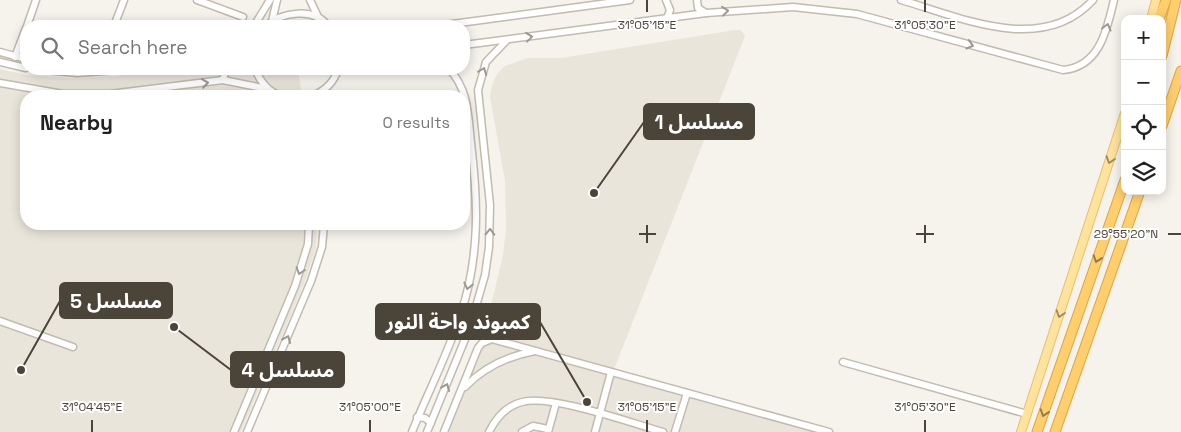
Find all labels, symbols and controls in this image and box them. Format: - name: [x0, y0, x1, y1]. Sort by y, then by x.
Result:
- one-way arrow: [722, 6, 730, 17]
- map controls: [1121, 15, 1166, 195]
- button: +: [1121, 15, 1166, 60]
- text: 31°05'15"E: [618, 17, 677, 33]
- text: 31°05'30"E: [894, 17, 956, 33]
- search box: [20, 20, 470, 75]
- one-way arrow: [1101, 22, 1112, 31]
- one-way arrow: [526, 32, 534, 43]
- icon: search: [38, 34, 66, 62]
- text: Search here: [78, 35, 188, 60]
- one-way arrow: [966, 39, 975, 50]
- button: −: [1121, 60, 1166, 105]
- one-way arrow: [477, 67, 487, 76]
- one-way arrow: [200, 78, 209, 88]
- callout: مسلسل 1: [644, 104, 754, 139]
- button: locate: [1121, 105, 1166, 150]
- text: Nearby: [40, 109, 113, 136]
- text: مسلسل 1: [654, 109, 744, 135]
- text: 0 results: [382, 112, 450, 133]
- button: layers: [1121, 150, 1166, 195]
- one-way arrow: [1106, 155, 1116, 163]
- text: 29°55'20"N: [1094, 226, 1158, 242]
- one-way arrow: [484, 228, 495, 236]
- one-way arrow: [1093, 255, 1103, 263]
- one-way arrow: [296, 267, 306, 275]
- one-way arrow: [463, 282, 474, 291]
- callout: مسلسل 5: [60, 283, 172, 318]
- text: مسلسل 5: [70, 288, 162, 314]
- callout: كمبوند واحة النور: [376, 304, 540, 339]
- text: كمبوند واحة النور: [385, 309, 531, 335]
- one-way arrow: [1055, 310, 1065, 318]
- one-way arrow: [280, 335, 291, 344]
- callout: مسلسل 4: [231, 352, 344, 387]
- text: مسلسل 4: [242, 357, 334, 383]
- one-way arrow: [439, 383, 450, 392]
- text: 31°04'45"E: [62, 399, 122, 415]
- text: 31°05'00"E: [339, 399, 401, 415]
- text: 31°05'15"E: [618, 399, 677, 415]
- text: 31°05'30"E: [894, 399, 956, 415]
- one-way arrow: [1040, 408, 1050, 417]

